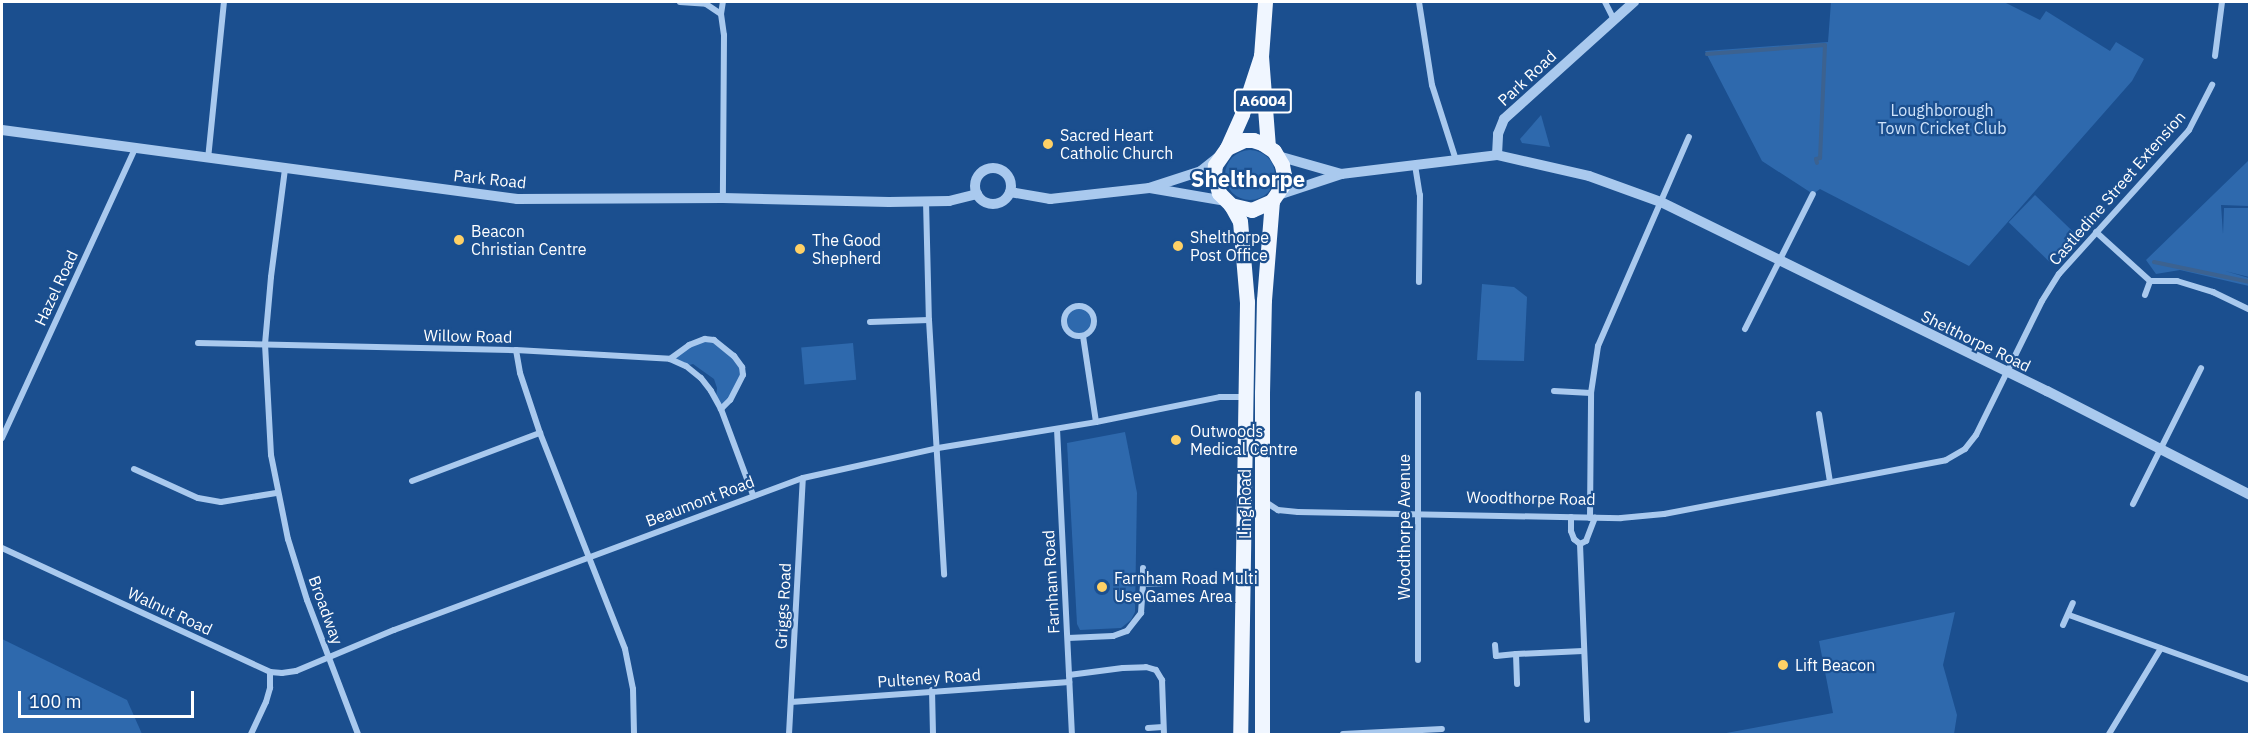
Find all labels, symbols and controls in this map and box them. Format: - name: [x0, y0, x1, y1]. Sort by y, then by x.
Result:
- street label: Park Road: [1494, 46, 1560, 110]
- road number: A6004: [1233, 89, 1293, 113]
- park label: Loughborough Town Cricket Club: [1878, 100, 2006, 138]
- street label: Castledine Street Extension: [2045, 107, 2189, 269]
- place label: Sacred Heart Catholic Church: [1060, 125, 1173, 163]
- marker: Sacred Heart Catholic Church: [1041, 137, 1055, 151]
- street label: Park Road: [453, 166, 527, 192]
- district label: Shelthorpe: [1191, 166, 1305, 192]
- place label: Beacon Christian Centre: [471, 221, 587, 259]
- place label: Shelthorpe Post Office: [1190, 227, 1269, 265]
- place label: The Good Shepherd: [812, 230, 881, 268]
- marker: Beacon Christian Centre: [452, 233, 466, 247]
- marker: Shelthorpe Post Office: [1171, 239, 1185, 253]
- marker: The Good Shepherd: [793, 242, 807, 256]
- street label: Hazel Road: [30, 247, 82, 329]
- street label: Shelthorpe Road: [1918, 306, 2034, 376]
- street label: Willow Road: [424, 326, 512, 346]
- place label: Outwoods Medical Centre: [1190, 421, 1298, 459]
- marker: Outwoods Medical Centre: [1167, 431, 1185, 449]
- street label: Woodthorpe Avenue: [1394, 454, 1414, 600]
- street label: Ling Road: [1235, 469, 1255, 539]
- street label: Beaumont Road: [643, 471, 757, 531]
- street label: Woodthorpe Road: [1466, 487, 1596, 509]
- street label: Farnham Road: [1039, 530, 1063, 634]
- street label: Griggs Road: [771, 562, 795, 650]
- place label: Farnham Road Multi Use Games Area: [1114, 568, 1258, 606]
- street label: Broadway: [305, 573, 347, 647]
- marker: Farnham Road Multi Use Games Area: [1095, 580, 1109, 594]
- street label: Walnut Road: [125, 583, 215, 639]
- place label: Lift Beacon: [1795, 655, 1875, 675]
- marker: Lift Beacon: [1776, 658, 1790, 672]
- street label: Pulteney Road: [877, 665, 981, 691]
- scale bar: [21, 679, 196, 717]
- text: 100 m: [29, 690, 81, 713]

